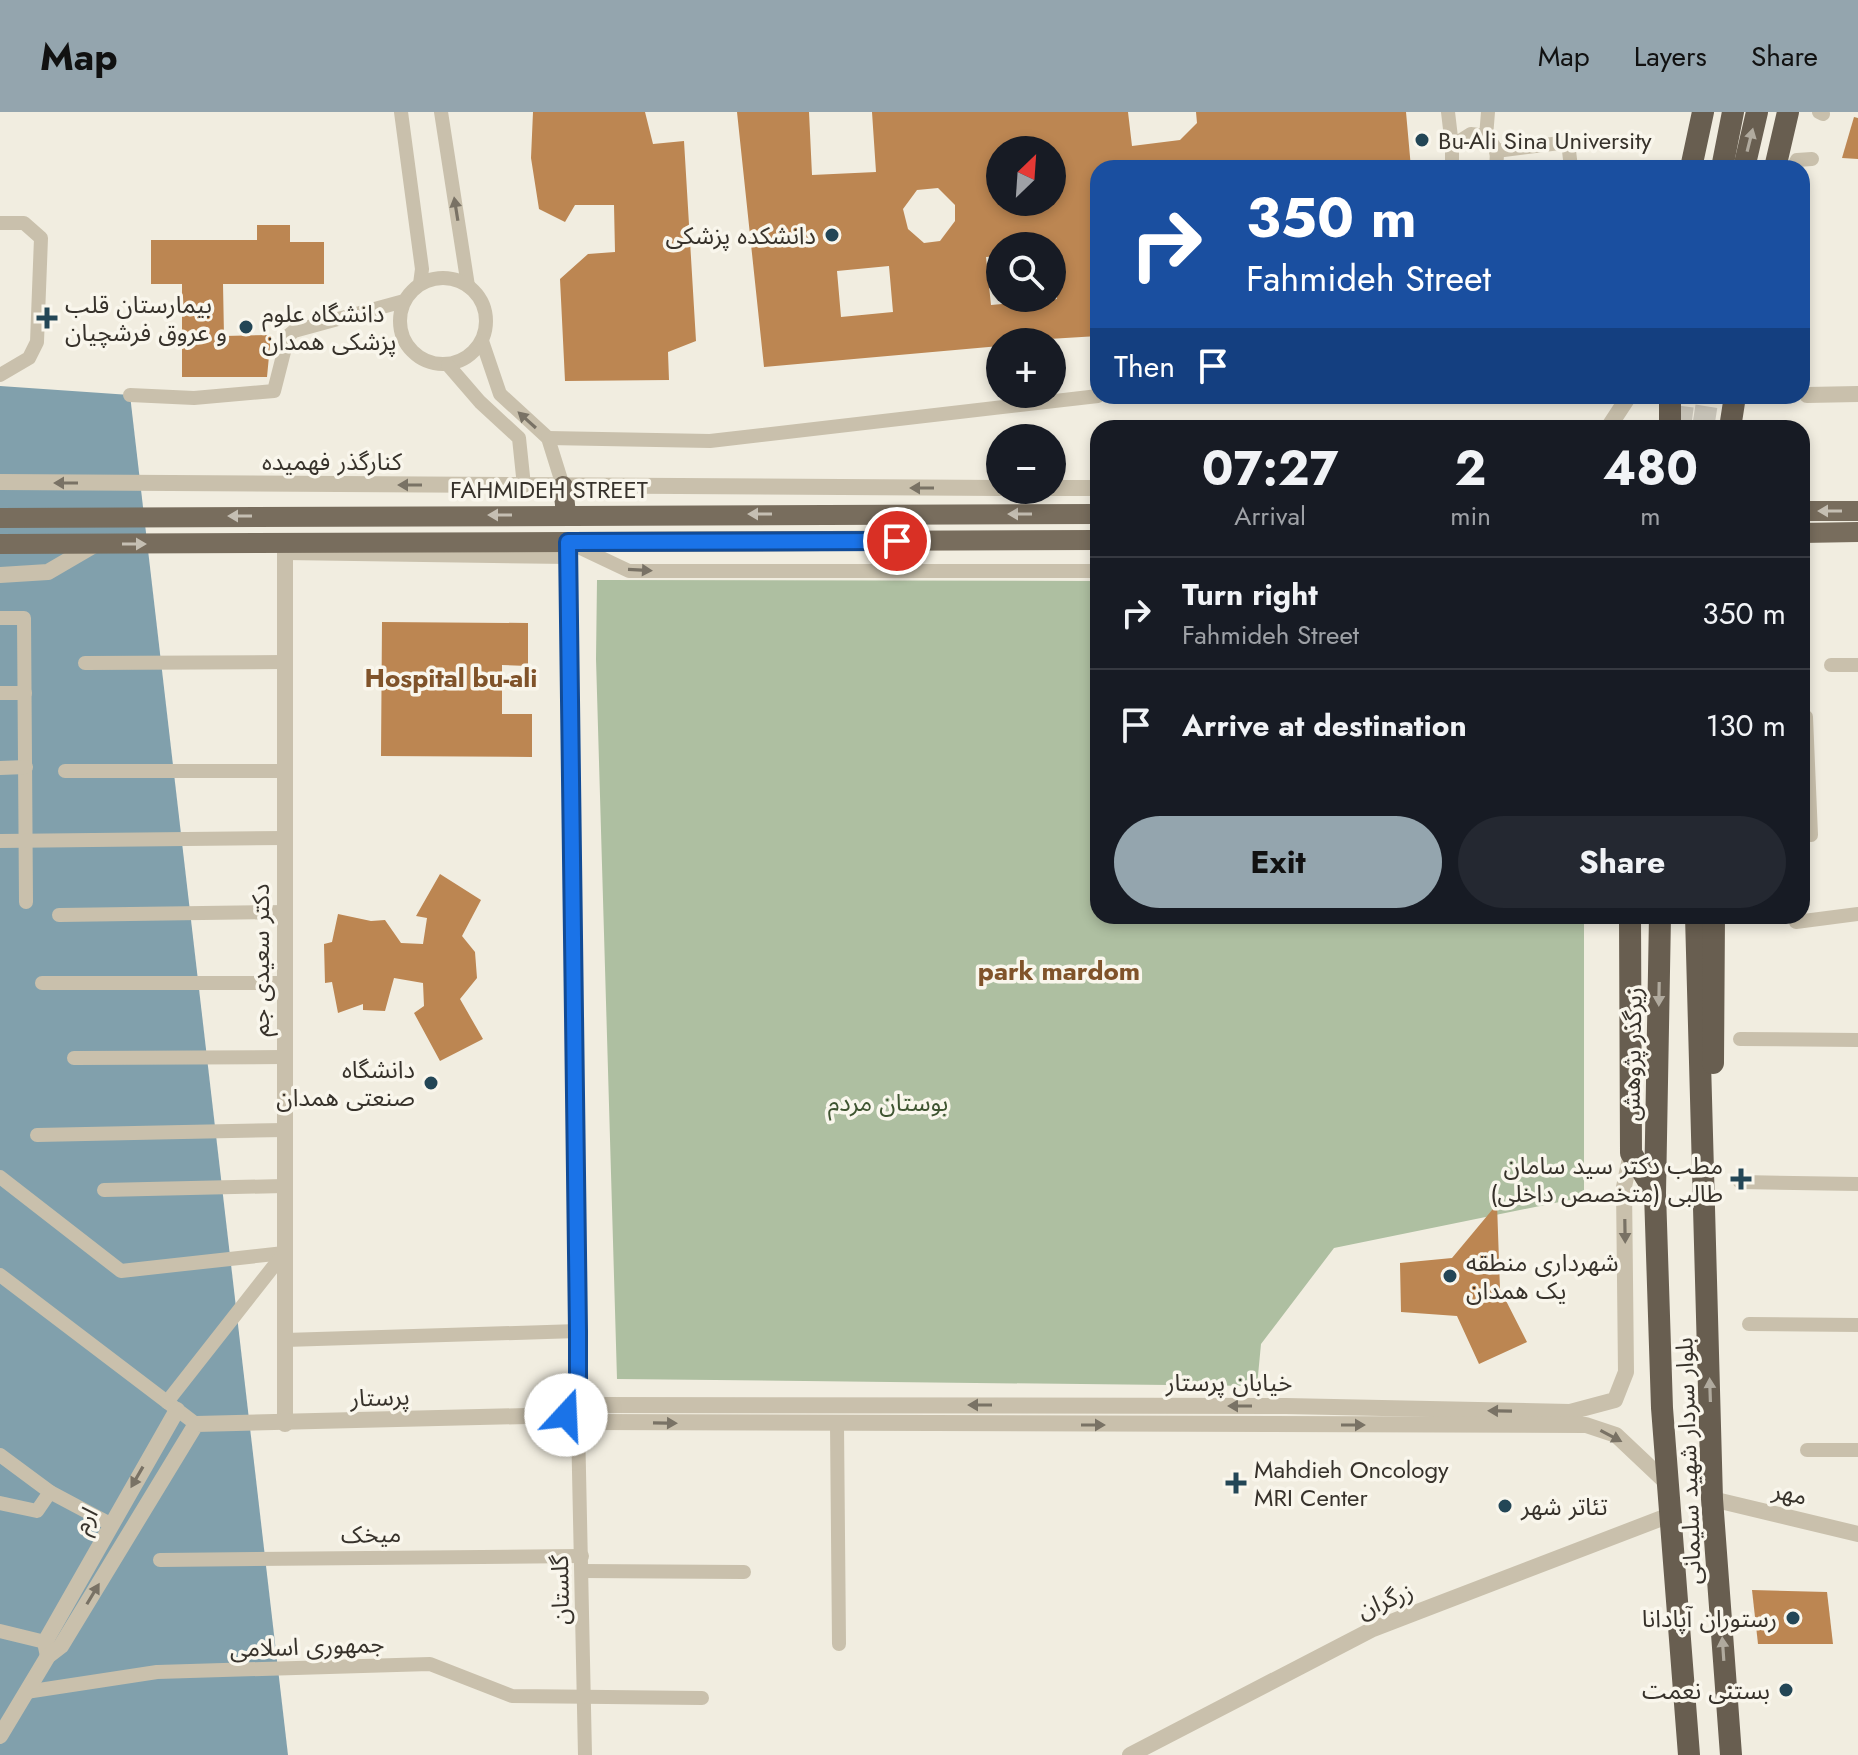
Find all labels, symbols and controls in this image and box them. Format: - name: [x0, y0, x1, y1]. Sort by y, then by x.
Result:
- text: Map: [40, 29, 118, 84]
- text: Map: [1538, 36, 1590, 77]
- text: Layers: [1634, 36, 1707, 77]
- text: Share: [1751, 36, 1818, 77]
- place label: Bu-Ali Sina University: [1438, 123, 1652, 158]
- one-way arrow: [1744, 127, 1756, 152]
- marker: Bu-Ali Sina University: [1413, 131, 1431, 149]
- north arrow: [986, 136, 1066, 216]
- map controls: [986, 136, 1066, 504]
- text: 350 m: [1246, 177, 1417, 258]
- icon: right: [1114, 192, 1218, 296]
- one-way arrow: [449, 196, 462, 221]
- place label: دانشکده پزشکی: [665, 218, 816, 253]
- marker: دانشکده پزشکی: [823, 226, 841, 244]
- button: search: [986, 232, 1066, 312]
- text: Fahmideh Street: [1246, 252, 1491, 304]
- place label: بیمارستان قلب و عروق فرشچیان: [65, 287, 227, 350]
- place label: دانشگاه علوم پزشکی همدان: [262, 296, 396, 359]
- marker: بیمارستان قلب و عروق فرشچیان: [36, 307, 58, 329]
- marker: دانشگاه علوم پزشکی همدان: [237, 318, 255, 336]
- button: +: [986, 328, 1066, 408]
- icon: arrive: [1191, 344, 1235, 388]
- text: Then: [1114, 345, 1175, 388]
- one-way arrow: [518, 412, 537, 430]
- button: −: [986, 424, 1066, 504]
- text: 07:27: [1202, 434, 1338, 503]
- text: 2: [1455, 434, 1486, 503]
- text: 480: [1603, 434, 1698, 503]
- street label: کنارگذر فهمیده: [262, 444, 403, 479]
- street label: FAHMIDEH STREET: [450, 472, 648, 507]
- one-way arrow: [53, 477, 78, 489]
- one-way arrow: [397, 479, 422, 491]
- one-way arrow: [909, 482, 934, 494]
- text: Arrival: [1234, 497, 1306, 535]
- text: min: [1450, 497, 1491, 535]
- text: m: [1640, 497, 1661, 535]
- one-way arrow: [1817, 505, 1842, 517]
- pin: [863, 507, 931, 575]
- one-way arrow: [747, 508, 772, 520]
- one-way arrow: [1007, 508, 1032, 520]
- one-way arrow: [487, 509, 512, 521]
- one-way arrow: [227, 510, 252, 522]
- icon: arrive: [875, 519, 919, 563]
- one-way arrow: [122, 538, 147, 550]
- one-way arrow: [628, 564, 653, 577]
- text: Turn right: [1182, 573, 1318, 616]
- icon: right: [1114, 591, 1158, 635]
- text: 350 m: [1702, 592, 1786, 635]
- text: Fahmideh Street: [1182, 616, 1359, 654]
- district label: Hospital bu-ali: [365, 659, 537, 697]
- icon: arrive: [1114, 703, 1158, 747]
- text: Arrive at destination: [1182, 704, 1467, 747]
- text: 130 m: [1706, 704, 1786, 747]
- button: Exit: [1114, 816, 1442, 908]
- button: Share: [1458, 816, 1786, 908]
- street label: دکتر سعیدی جم: [243, 883, 278, 1037]
- district label: park mardom: [978, 952, 1140, 990]
- one-way arrow: [1652, 982, 1665, 1007]
- street label: زیرگذر پژوهش: [1613, 987, 1651, 1121]
- place label: دانشگاه صنعتی همدان: [276, 1052, 415, 1115]
- marker: دانشگاه صنعتی همدان: [422, 1074, 440, 1092]
- park label: بوستان مردم: [828, 1085, 948, 1121]
- place label: مطب دکتر سید سامان طالبی (متخصص داخلی): [1490, 1148, 1723, 1211]
- marker: مطب دکتر سید سامان طالبی (متخصص داخلی): [1730, 1168, 1752, 1190]
- one-way arrow: [1618, 1219, 1631, 1244]
- place label: شهرداری منطقه یک همدان: [1466, 1245, 1619, 1308]
- marker: شهرداری منطقه یک همدان: [1441, 1267, 1459, 1285]
- street label: بلوار سردار شهید سلیمانی: [1666, 1337, 1710, 1585]
- street label: خیابان پرستار: [1165, 1365, 1292, 1400]
- position arrow: [524, 1373, 608, 1457]
- one-way arrow: [1704, 1377, 1717, 1402]
- street label: پرستار: [349, 1378, 410, 1416]
- one-way arrow: [967, 1399, 992, 1411]
- one-way arrow: [1227, 1400, 1252, 1412]
- one-way arrow: [1487, 1404, 1512, 1417]
- one-way arrow: [653, 1416, 678, 1429]
- one-way arrow: [1081, 1419, 1106, 1431]
- one-way arrow: [1341, 1419, 1366, 1431]
- one-way arrow: [1599, 1429, 1622, 1442]
- place label: Mahdieh Oncology MRI Center: [1254, 1452, 1449, 1515]
- one-way arrow: [131, 1466, 145, 1488]
- marker: Mahdieh Oncology MRI Center: [1225, 1472, 1247, 1494]
- street label: مهر: [1768, 1472, 1811, 1514]
- place label: تئاتر شهر: [1520, 1489, 1608, 1524]
- marker: تئاتر شهر: [1496, 1497, 1514, 1515]
- street label: ارم: [64, 1501, 107, 1540]
- street label: میخک: [341, 1516, 401, 1552]
- street label: گلستان: [542, 1554, 578, 1625]
- street label: زرگران: [1352, 1573, 1418, 1627]
- one-way arrow: [85, 1582, 100, 1605]
- place label: رستوران آپادانا: [1642, 1601, 1777, 1636]
- marker: رستوران آپادانا: [1784, 1609, 1802, 1627]
- street label: جمهوری اسلامی: [229, 1626, 385, 1666]
- one-way arrow: [1716, 1636, 1729, 1661]
- place label: بستنی نعمت: [1642, 1673, 1770, 1708]
- marker: بستنی نعمت: [1777, 1681, 1795, 1699]

